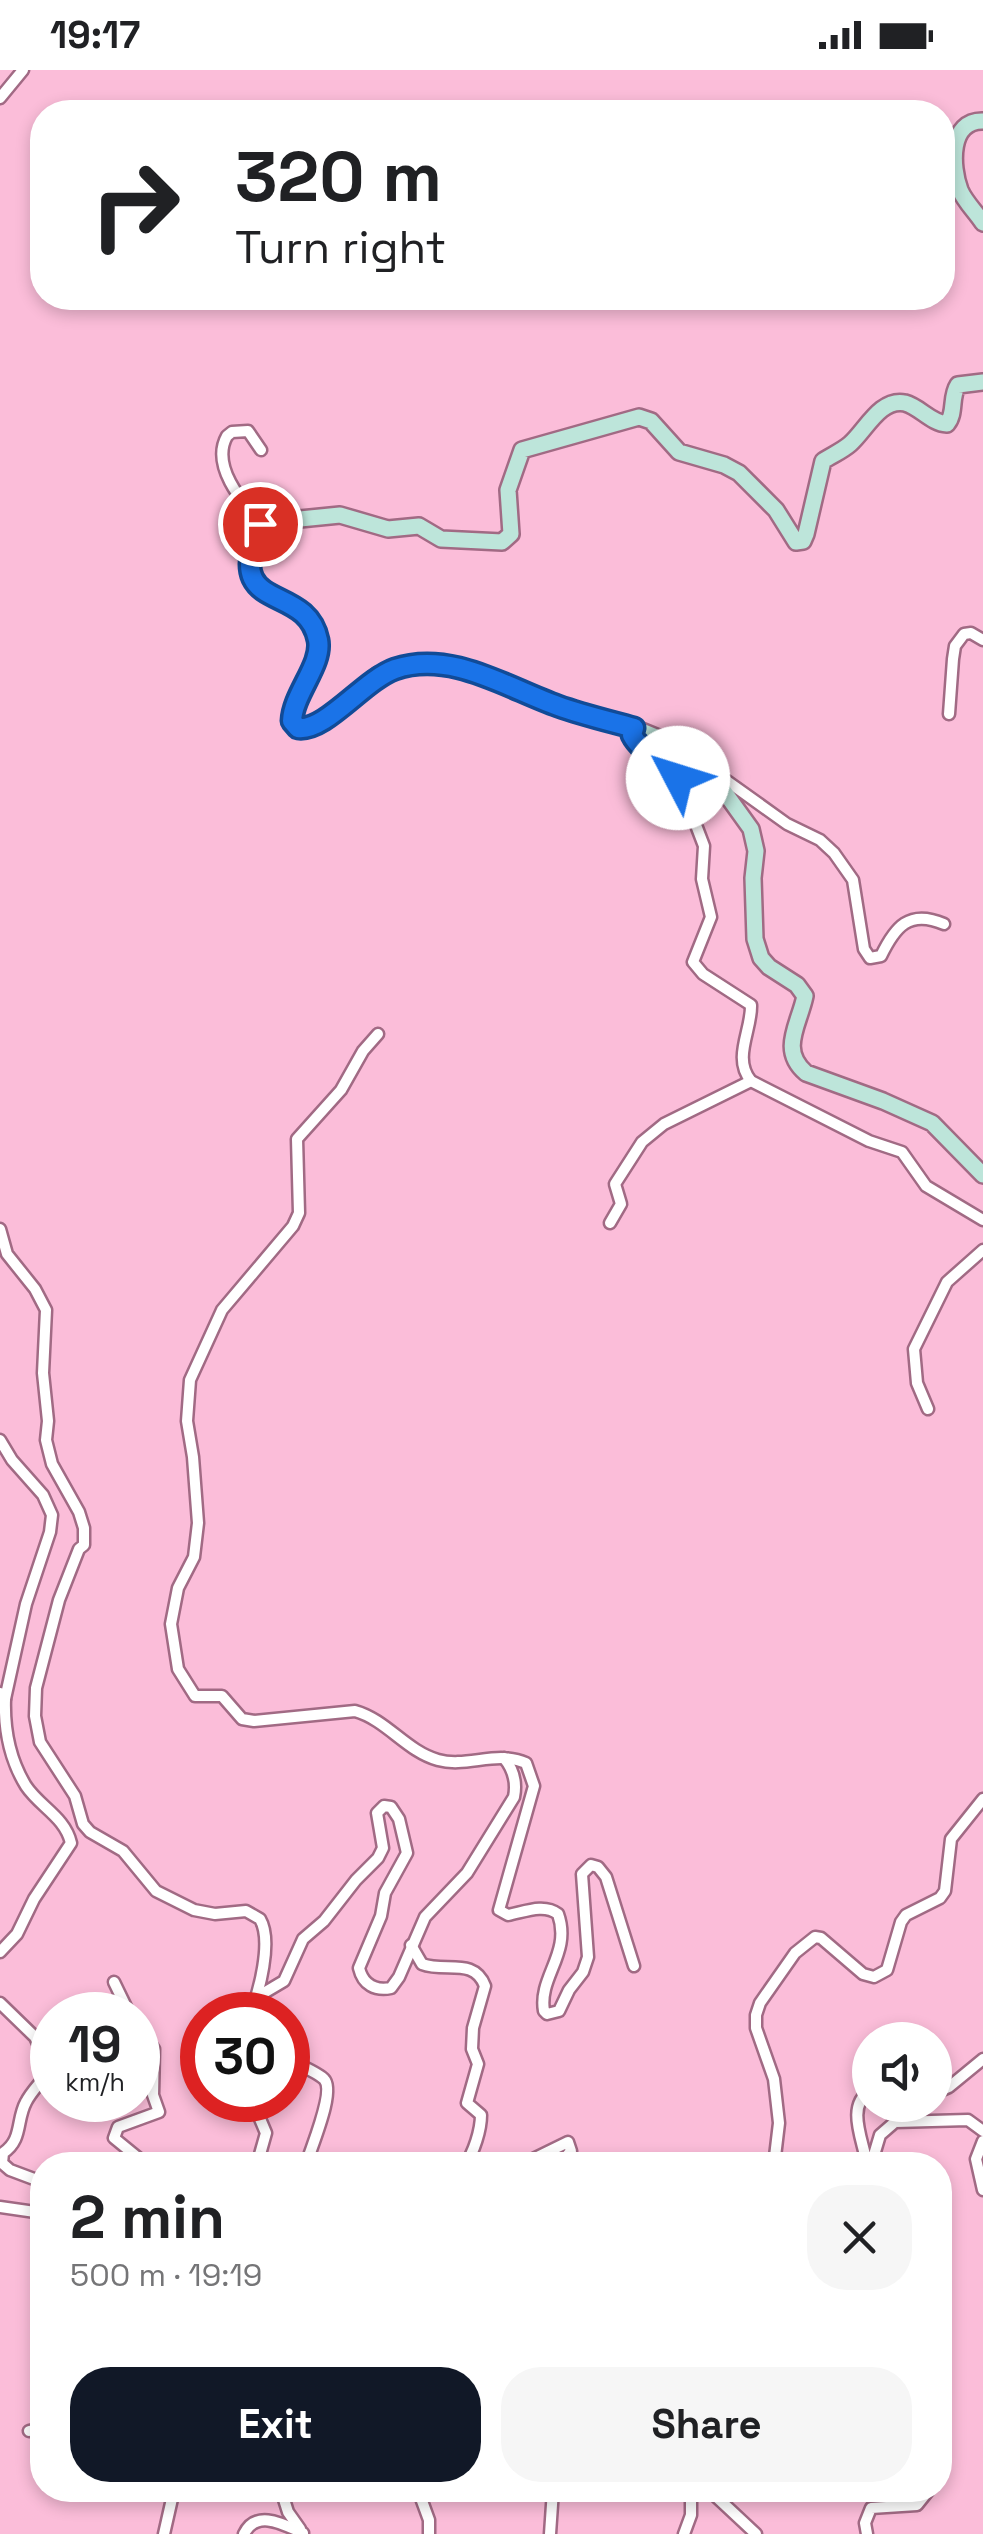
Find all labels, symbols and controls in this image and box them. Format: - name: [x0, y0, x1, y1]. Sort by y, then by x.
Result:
- text: 19:17: [50, 11, 140, 59]
- text: 320 m: [235, 132, 442, 221]
- icon: right: [70, 140, 200, 270]
- text: Turn right: [235, 219, 446, 276]
- pin: [218, 482, 303, 567]
- icon: arrive: [233, 497, 288, 552]
- position arrow: [626, 726, 730, 830]
- speed limit sign: 30: [180, 1992, 310, 2122]
- text: 19: [68, 2013, 122, 2077]
- map controls: [852, 2022, 952, 2122]
- button: sound: [852, 2022, 952, 2122]
- text: km/h: [65, 2066, 125, 2098]
- text: 2 min: [70, 2179, 225, 2256]
- button: close: [807, 2185, 912, 2290]
- text: 500 m · 19:19: [70, 2255, 262, 2295]
- button: Exit: [70, 2367, 481, 2482]
- button: Share: [501, 2367, 912, 2482]

